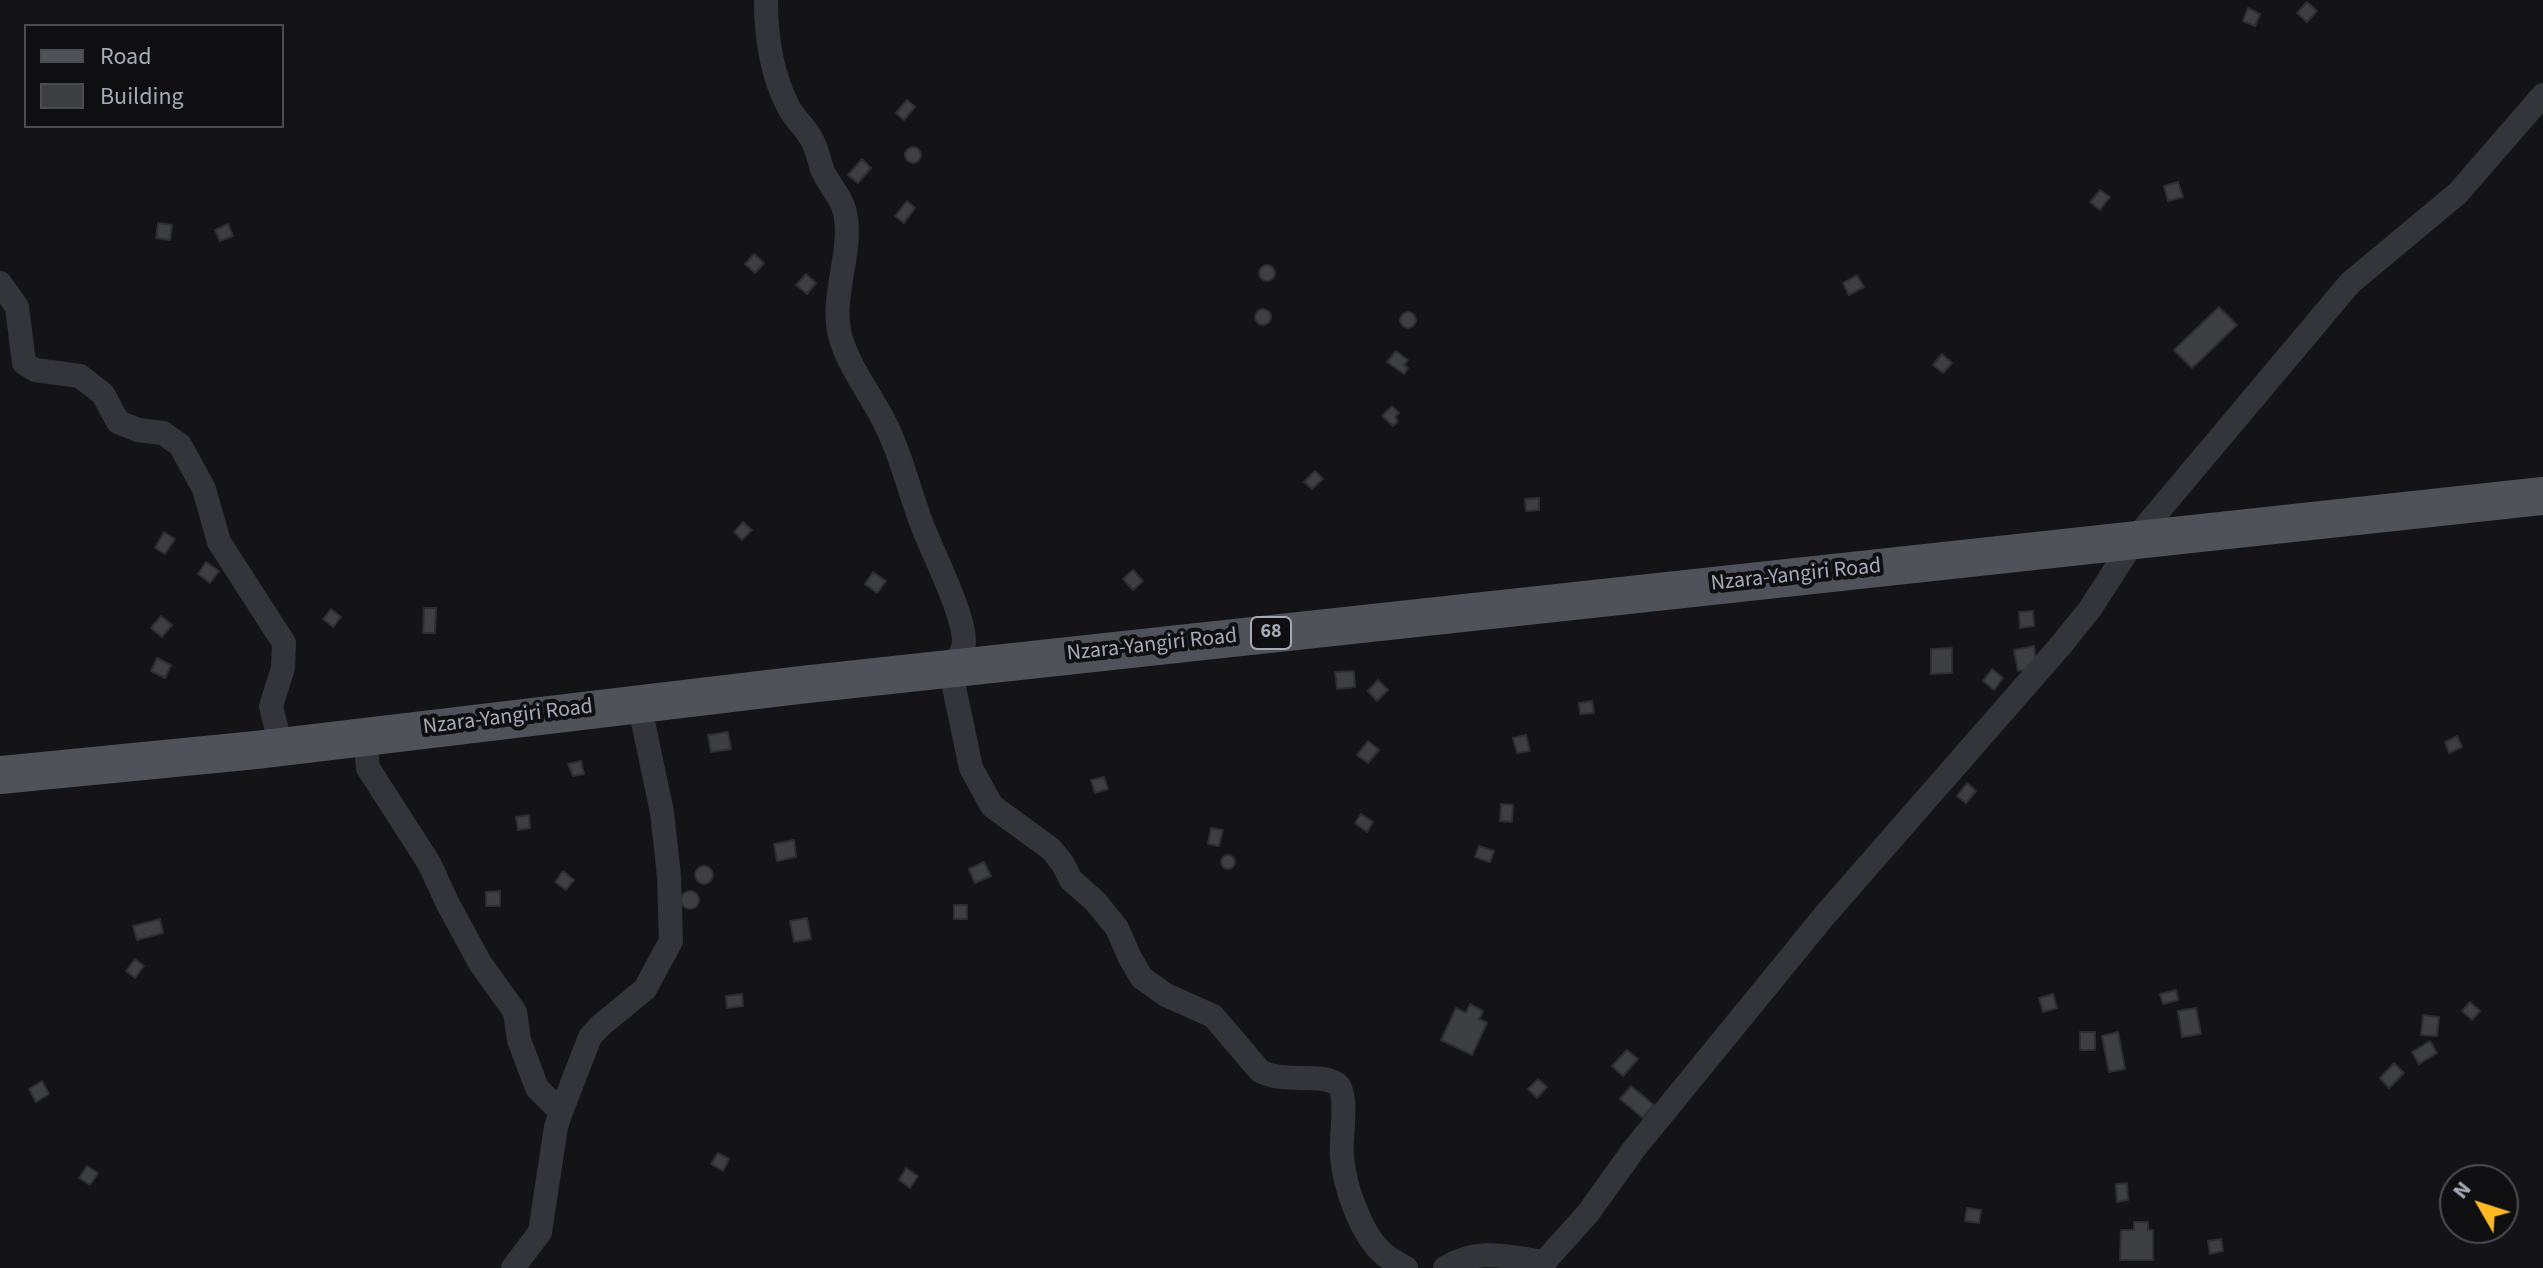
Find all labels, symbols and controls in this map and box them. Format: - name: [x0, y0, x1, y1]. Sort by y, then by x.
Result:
- legend: [24, 24, 284, 128]
- text: Road: [100, 39, 152, 74]
- text: Building: [100, 79, 184, 114]
- street label: Nzara-Yangiri Road: [1710, 554, 1882, 598]
- road number: 68: [1251, 617, 1291, 649]
- street label: Nzara-Yangiri Road: [1066, 624, 1238, 668]
- street label: Nzara-Yangiri Road: [422, 694, 594, 742]
- north arrow: [2439, 1164, 2519, 1244]
- text: N: [2445, 1174, 2479, 1206]

